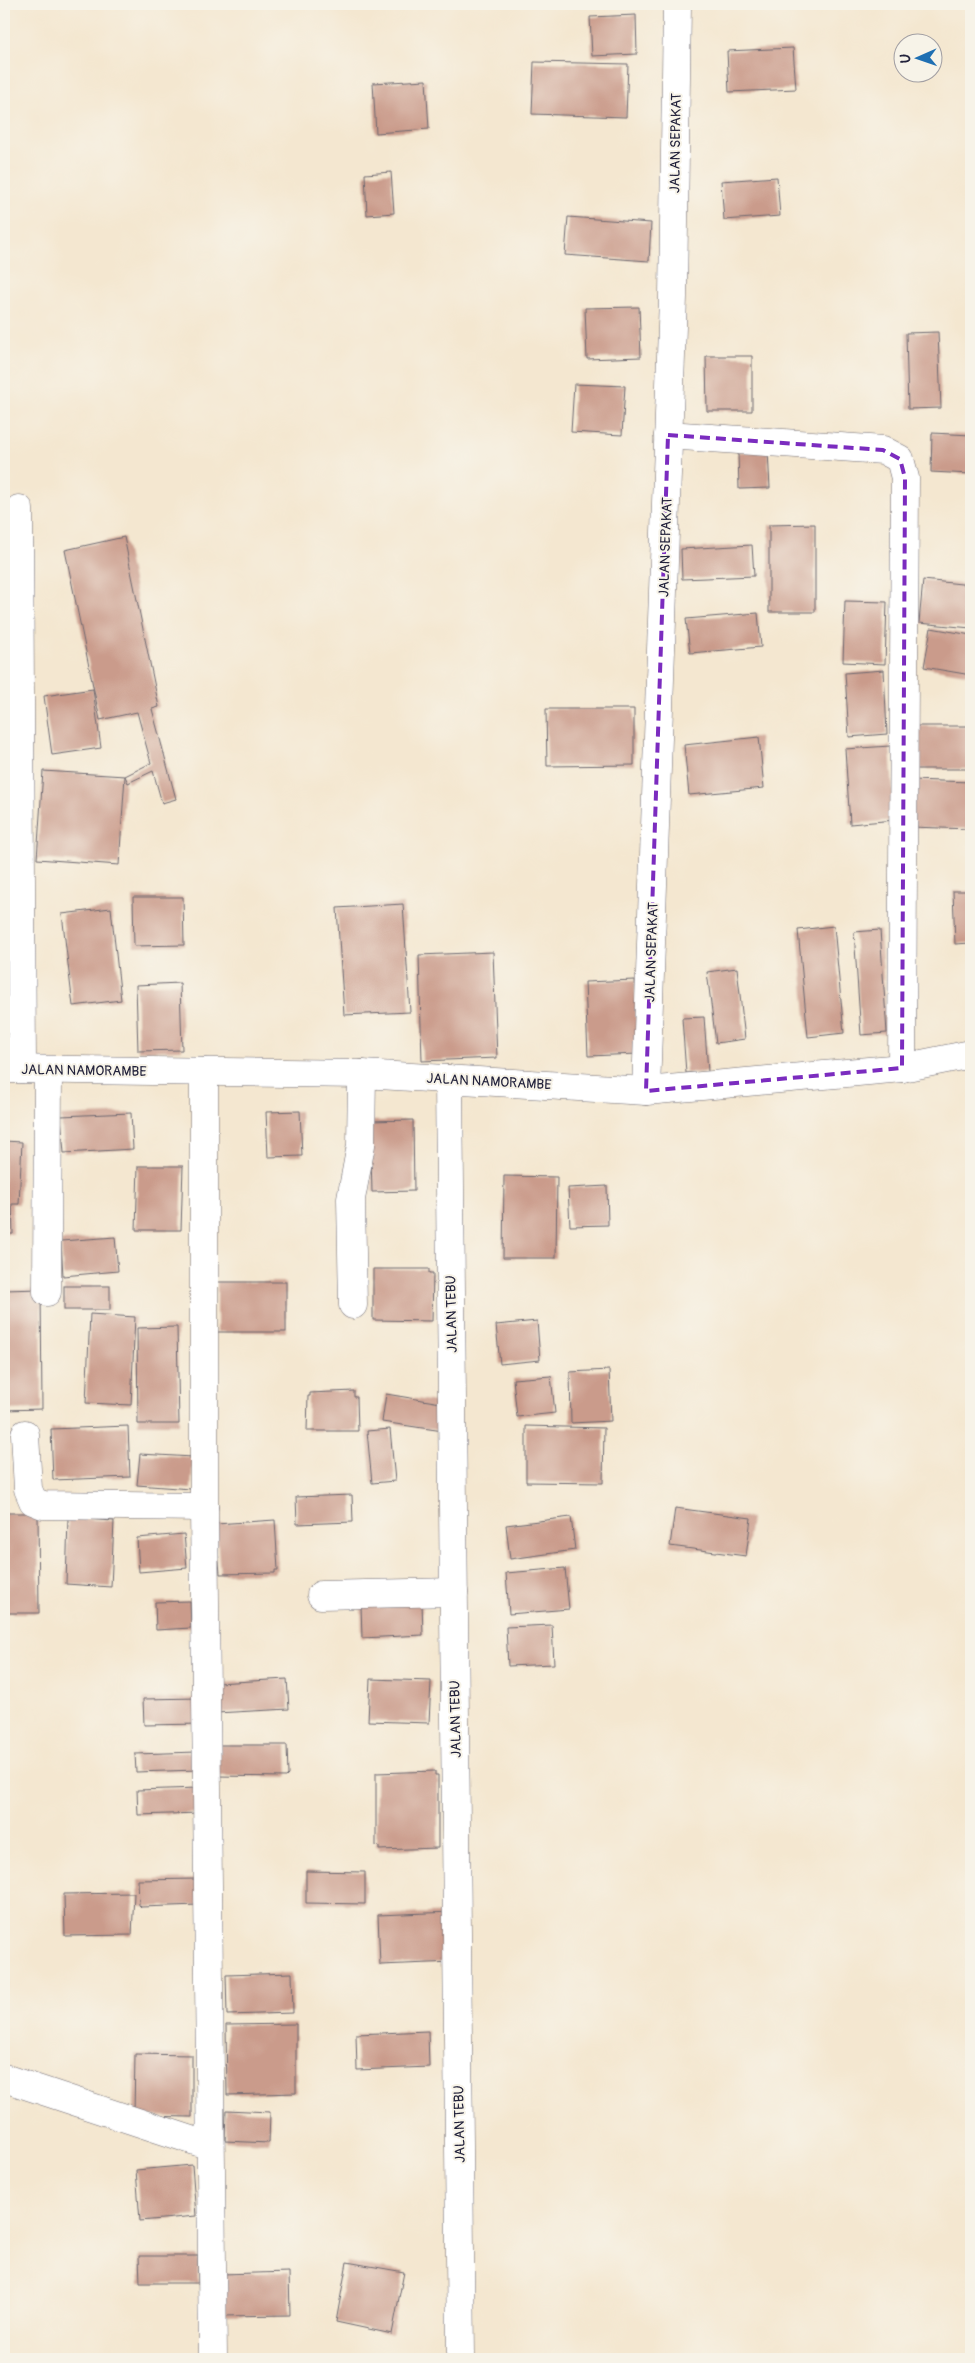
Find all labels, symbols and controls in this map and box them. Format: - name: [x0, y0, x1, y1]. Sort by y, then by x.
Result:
- north arrow: [892, 32, 942, 82]
- text: U: [897, 54, 914, 63]
- street label: JALAN SEPAKAT: [666, 93, 685, 193]
- street label: JALAN SEPAKAT: [655, 496, 676, 597]
- street label: JALAN SEPAKAT: [641, 901, 662, 1002]
- street label: JALAN NAMORAMBE: [21, 1061, 147, 1080]
- street label: JALAN NAMORAMBE: [426, 1070, 552, 1093]
- street label: JALAN TEBU: [442, 1275, 461, 1353]
- street label: JALAN TEBU: [446, 1680, 465, 1758]
- street label: JALAN TEBU: [450, 2085, 469, 2163]

